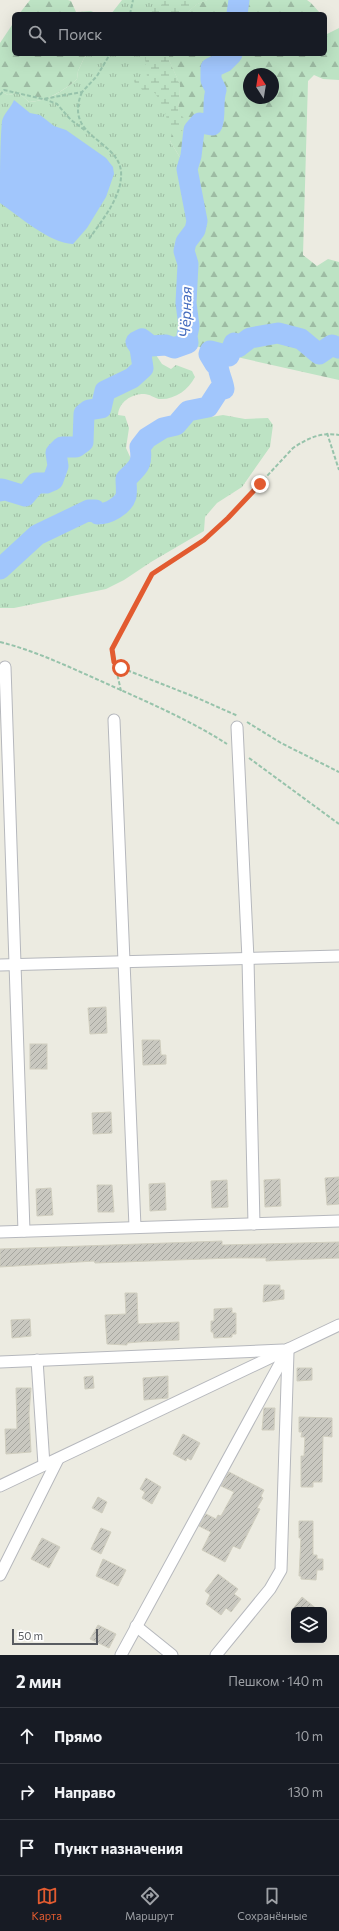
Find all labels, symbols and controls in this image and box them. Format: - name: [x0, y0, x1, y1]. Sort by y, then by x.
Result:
- search box: [12, 12, 327, 56]
- icon: search: [26, 23, 48, 45]
- text: Поиск: [58, 25, 102, 43]
- north arrow: [243, 68, 279, 104]
- water label: Чёрная: [175, 286, 195, 338]
- route end: [251, 475, 269, 493]
- route start: [112, 659, 130, 677]
- map controls: [291, 1607, 327, 1643]
- button: layers: [291, 1607, 327, 1643]
- scale bar: [12, 1627, 98, 1646]
- text: 50 m: [18, 1629, 43, 1642]
- text: 2 мин: [16, 1671, 61, 1692]
- text: Пешком · 140 m: [228, 1673, 323, 1689]
- icon: ahead: [16, 1725, 38, 1747]
- text: Прямо: [54, 1727, 102, 1745]
- text: 10 m: [295, 1728, 323, 1744]
- icon: right: [16, 1781, 38, 1803]
- text: Направо: [54, 1783, 116, 1801]
- text: 130 m: [288, 1784, 323, 1800]
- icon: arrive: [16, 1837, 38, 1859]
- text: Пункт назначения: [54, 1839, 183, 1857]
- tab: Карта: [32, 1885, 62, 1922]
- tab: Маршрут: [125, 1885, 174, 1922]
- tab: Сохранённые: [237, 1885, 307, 1922]

